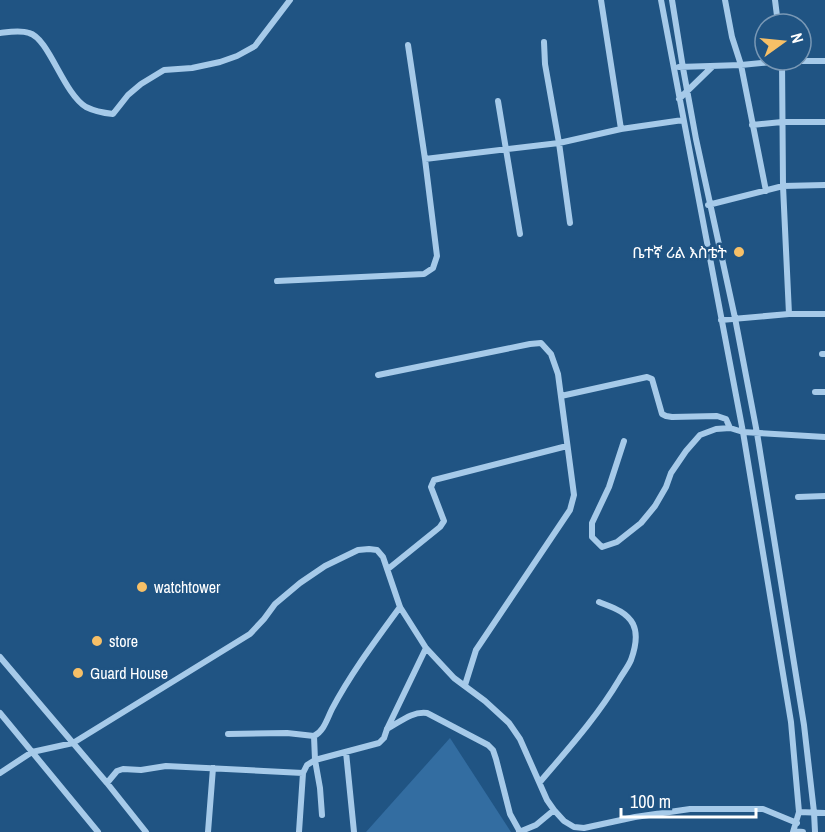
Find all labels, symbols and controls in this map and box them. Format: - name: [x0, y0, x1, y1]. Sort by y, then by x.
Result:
- north arrow: [753, 12, 813, 72]
- text: N: [786, 31, 809, 46]
- place label: ቤተኛ ሪል እስቴት: [632, 241, 727, 263]
- marker: ቤተኛ ሪል እስቴት: [732, 245, 746, 259]
- place label: watchtower: [154, 576, 221, 598]
- marker: watchtower: [135, 580, 149, 594]
- place label: store: [109, 630, 138, 652]
- marker: store: [90, 634, 104, 648]
- place label: Guard House: [90, 662, 168, 684]
- marker: Guard House: [71, 666, 85, 680]
- scale bar: [621, 781, 756, 819]
- text: 100 m: [630, 789, 671, 814]

